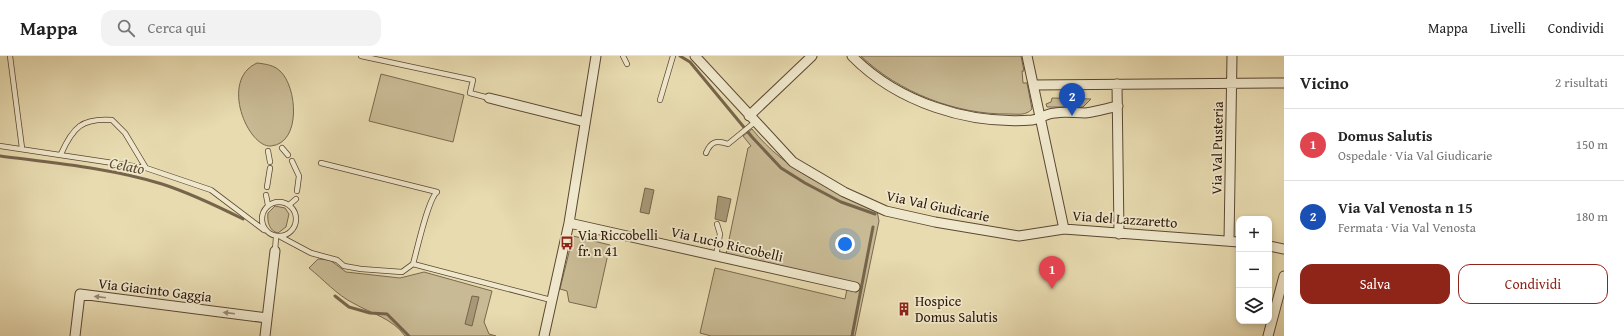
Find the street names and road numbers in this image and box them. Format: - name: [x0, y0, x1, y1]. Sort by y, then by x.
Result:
- street label: Via Val Pusteria: [1206, 101, 1228, 195]
- street label: Via Val Giudicarie: [885, 185, 992, 227]
- street label: Via del Lazzaretto: [1072, 205, 1178, 233]
- street label: Via Lucio Riccobelli: [669, 221, 785, 267]
- street label: Via Giacinto Gaggia: [97, 273, 213, 307]

